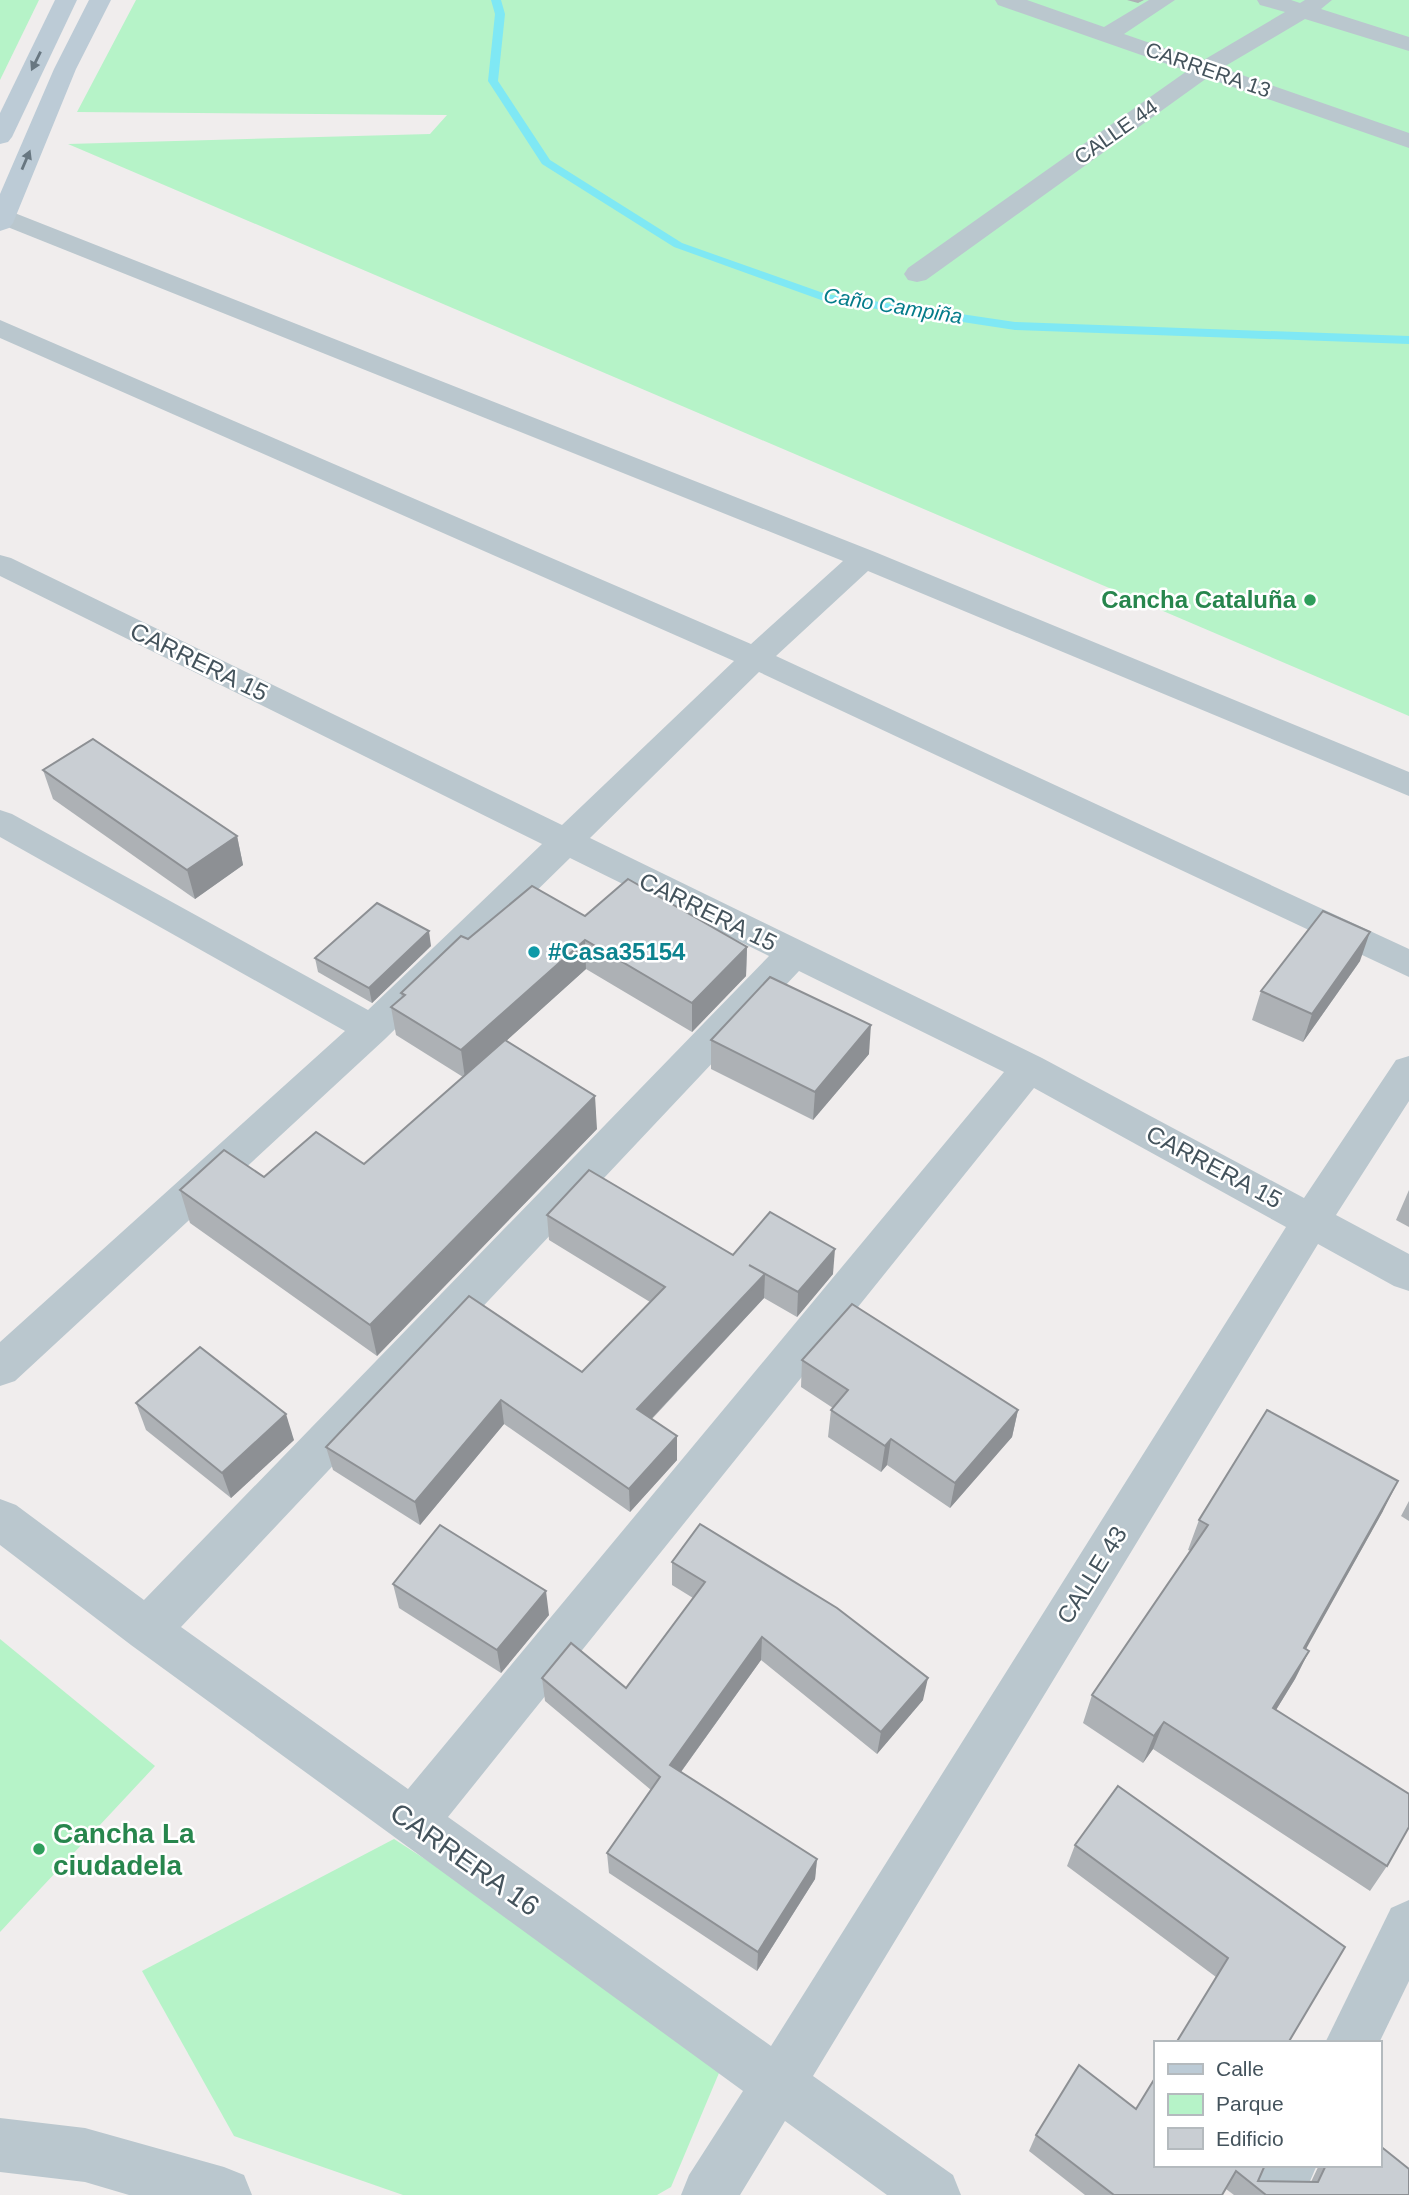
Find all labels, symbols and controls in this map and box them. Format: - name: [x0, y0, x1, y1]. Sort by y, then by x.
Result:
- street label: CARRERA 13: [1143, 37, 1274, 102]
- one-way arrow: [30, 51, 41, 71]
- street label: CALLE 44: [1070, 95, 1162, 168]
- one-way arrow: [21, 149, 32, 170]
- water label: Caño Campiña: [822, 283, 964, 328]
- place label: Cancha Cataluña: [1101, 586, 1297, 613]
- marker: Cancha Cataluña: [1302, 592, 1318, 608]
- street label: CARRERA 15: [126, 617, 272, 706]
- street label: CARRERA 15: [635, 867, 781, 956]
- place label: #Casa35154: [548, 938, 686, 965]
- marker: #Casa35154: [526, 944, 542, 960]
- street label: CARRERA 15: [1142, 1120, 1287, 1214]
- street label: CALLE 43: [1051, 1521, 1132, 1628]
- street label: CARRERA 16: [384, 1797, 545, 1922]
- place label: Cancha La ciudadela: [53, 1818, 195, 1881]
- marker: Cancha La ciudadela: [31, 1841, 47, 1857]
- legend: [1154, 2041, 1381, 2167]
- text: Calle: [1216, 2057, 1264, 2080]
- text: Parque: [1216, 2092, 1284, 2115]
- text: Edificio: [1216, 2127, 1284, 2150]

